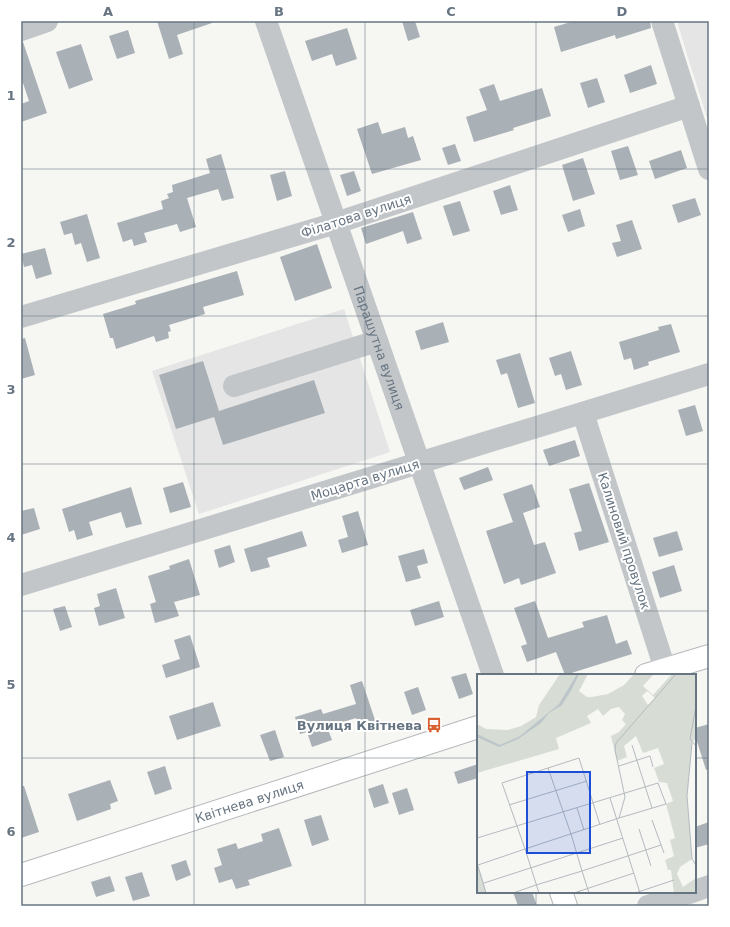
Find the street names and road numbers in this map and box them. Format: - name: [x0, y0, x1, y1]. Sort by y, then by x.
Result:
- street label: Філатова вулиця: [299, 191, 413, 241]
- street label: Парашутна вулиця: [351, 284, 408, 412]
- street label: Моцарта вулиця: [309, 456, 421, 504]
- street label: Калиновий провулок: [595, 471, 653, 612]
- street label: Квітнева вулиця: [193, 776, 305, 826]

